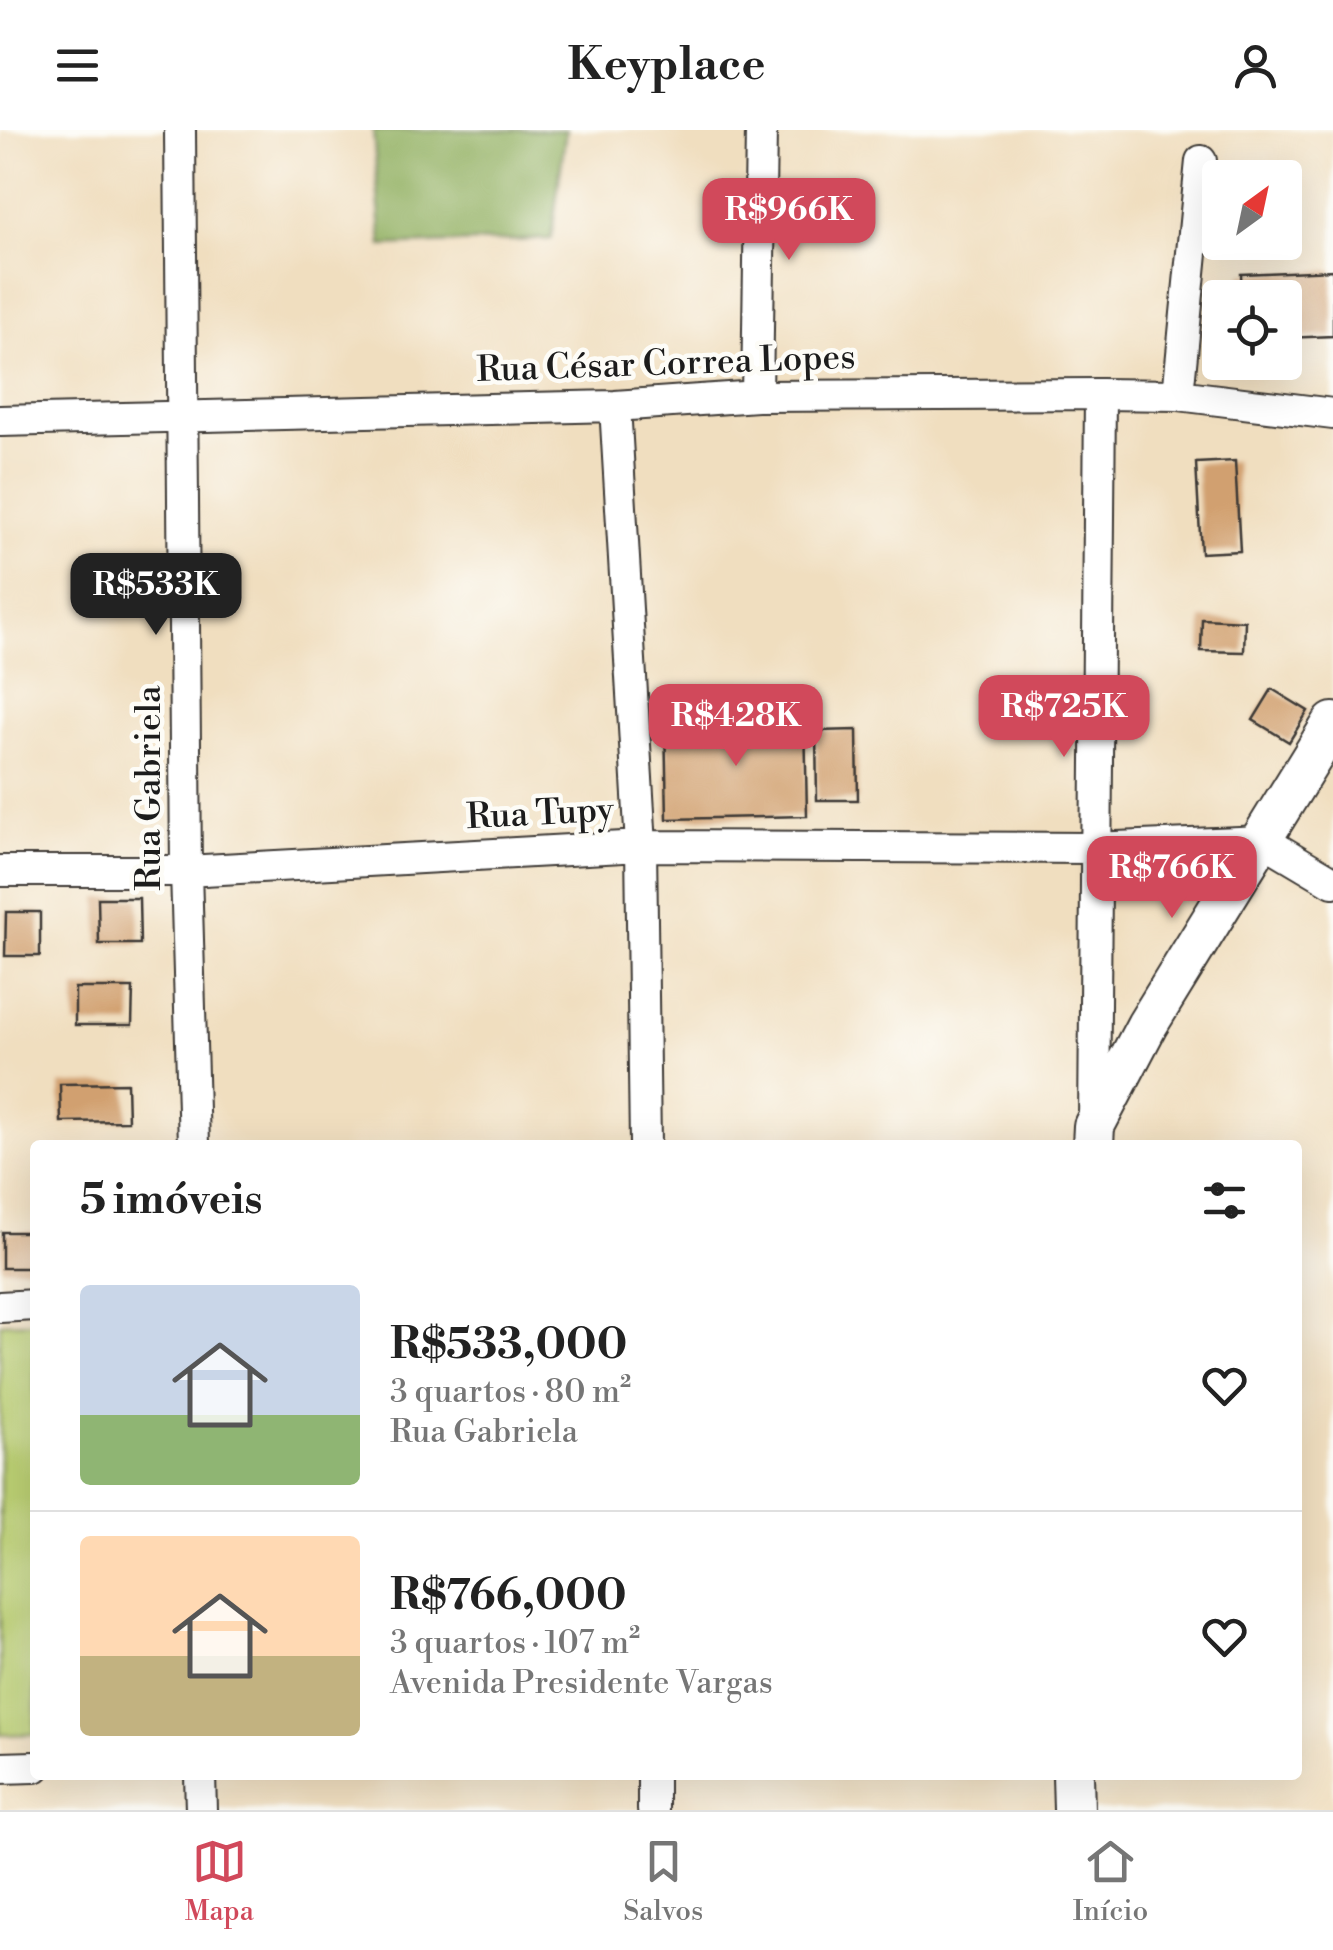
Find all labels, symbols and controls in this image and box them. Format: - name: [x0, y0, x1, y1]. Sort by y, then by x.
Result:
- text: Keyplace: [568, 37, 765, 94]
- icon: menu: [50, 38, 105, 93]
- icon: person: [1228, 38, 1283, 93]
- north arrow: [1202, 160, 1302, 260]
- map controls: [1202, 160, 1302, 380]
- pin: R$966K: [708, 178, 870, 263]
- text: R$966K: [724, 190, 854, 230]
- button: locate: [1202, 280, 1302, 380]
- street label: Rua César Correa Lopes: [476, 336, 856, 392]
- pin: R$533K: [75, 553, 237, 638]
- text: R$533K: [92, 565, 220, 605]
- pin: R$725K: [983, 675, 1145, 760]
- pin: R$428K: [655, 684, 817, 769]
- street label: Rua Gabriela: [128, 685, 171, 891]
- text: R$725K: [1001, 687, 1127, 727]
- text: R$428K: [671, 696, 801, 736]
- street label: Rua Tupy: [465, 789, 616, 839]
- pin: R$766K: [1091, 836, 1253, 921]
- text: R$766K: [1109, 848, 1235, 888]
- icon: filters: [1197, 1173, 1252, 1228]
- text: 5 imóveis: [80, 1174, 263, 1227]
- text: R$533,000: [390, 1319, 627, 1372]
- icon: home: [160, 1325, 280, 1445]
- icon: heart: [1197, 1358, 1252, 1413]
- text: 3 quartos · 80 m²: [390, 1372, 631, 1412]
- text: Rua Gabriela: [390, 1412, 578, 1452]
- text: R$766,000: [390, 1570, 626, 1623]
- icon: home: [160, 1576, 280, 1696]
- icon: heart: [1197, 1609, 1252, 1664]
- text: 3 quartos · 107 m²: [390, 1623, 640, 1663]
- text: Avenida Presidente Vargas: [390, 1663, 773, 1703]
- tab: Mapa: [185, 1834, 254, 1929]
- tab: Salvos: [623, 1834, 703, 1929]
- tab: Início: [1073, 1834, 1148, 1929]

